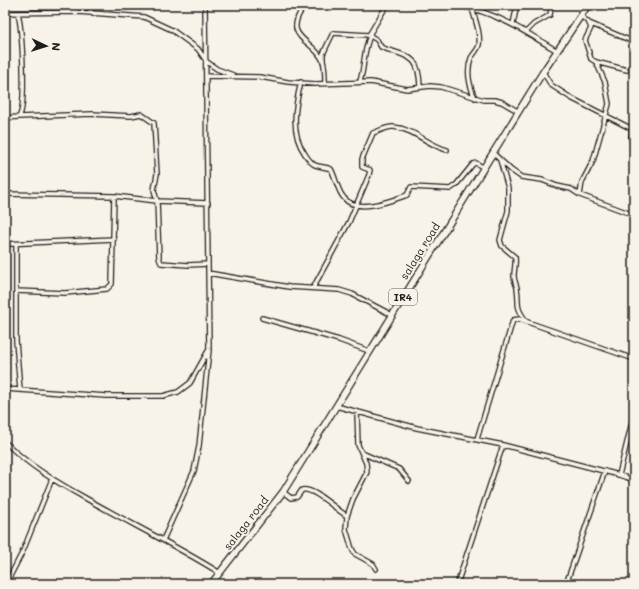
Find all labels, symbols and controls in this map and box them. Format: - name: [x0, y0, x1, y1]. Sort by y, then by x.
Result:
- north arrow: [26, 26, 66, 66]
- text: N: [49, 42, 64, 51]
- street label: salaga road: [396, 219, 443, 282]
- road number: IR4: [389, 289, 417, 305]
- street label: salaga road: [220, 493, 271, 553]

